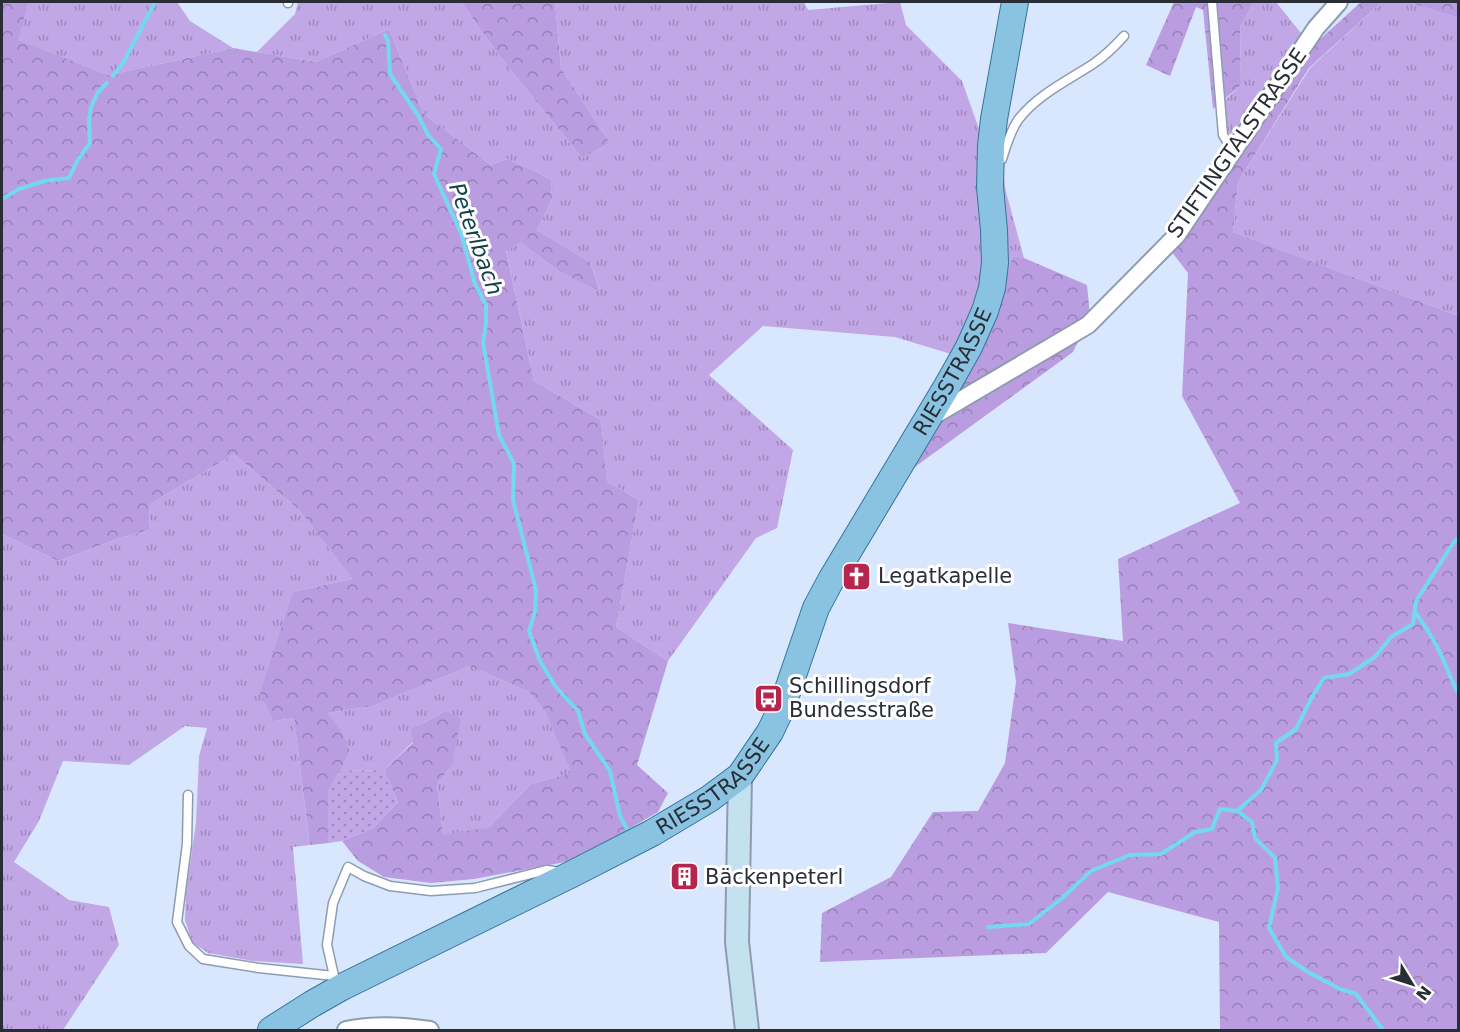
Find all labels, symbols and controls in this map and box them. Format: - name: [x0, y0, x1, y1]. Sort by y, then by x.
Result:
- street label: STIFTINGTALSTRASSE: [1162, 44, 1312, 242]
- water label: Peterlbach: [444, 179, 508, 299]
- street label: RIESSTRASSE: [908, 304, 997, 440]
- church icon: Legatkapelle: [841, 560, 873, 592]
- place label: Legatkapelle: [878, 564, 1012, 588]
- place label: Schillingsdorf Bundesstraße: [789, 674, 934, 722]
- bus stop icon: Schillingsdorf Bundesstraße: [752, 682, 784, 714]
- street label: RIESSTRASSE: [652, 733, 775, 840]
- building icon: Bäckenpeterl: [668, 861, 700, 893]
- place label: Bäckenpeterl: [705, 865, 843, 889]
- north arrow: [1382, 954, 1442, 1014]
- text: N: [1412, 982, 1435, 1004]

